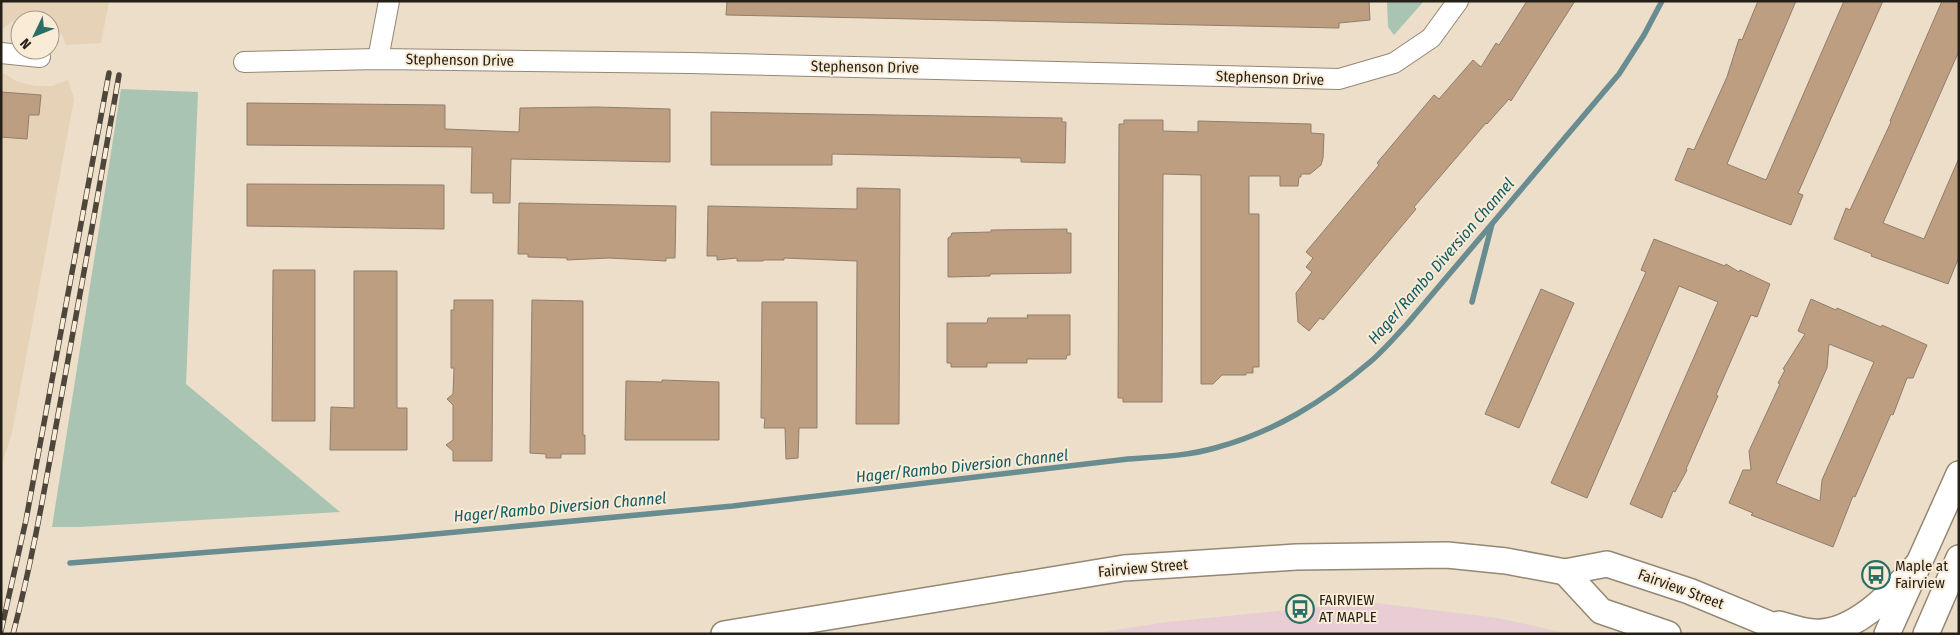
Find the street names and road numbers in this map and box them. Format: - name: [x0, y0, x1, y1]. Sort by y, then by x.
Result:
- street label: Stephenson Drive: [406, 50, 514, 70]
- street label: Stephenson Drive: [811, 57, 919, 77]
- street label: Stephenson Drive: [1216, 67, 1324, 89]
- street label: Fairview Street: [1097, 555, 1189, 581]
- street label: Fairview Street: [1636, 565, 1727, 613]

